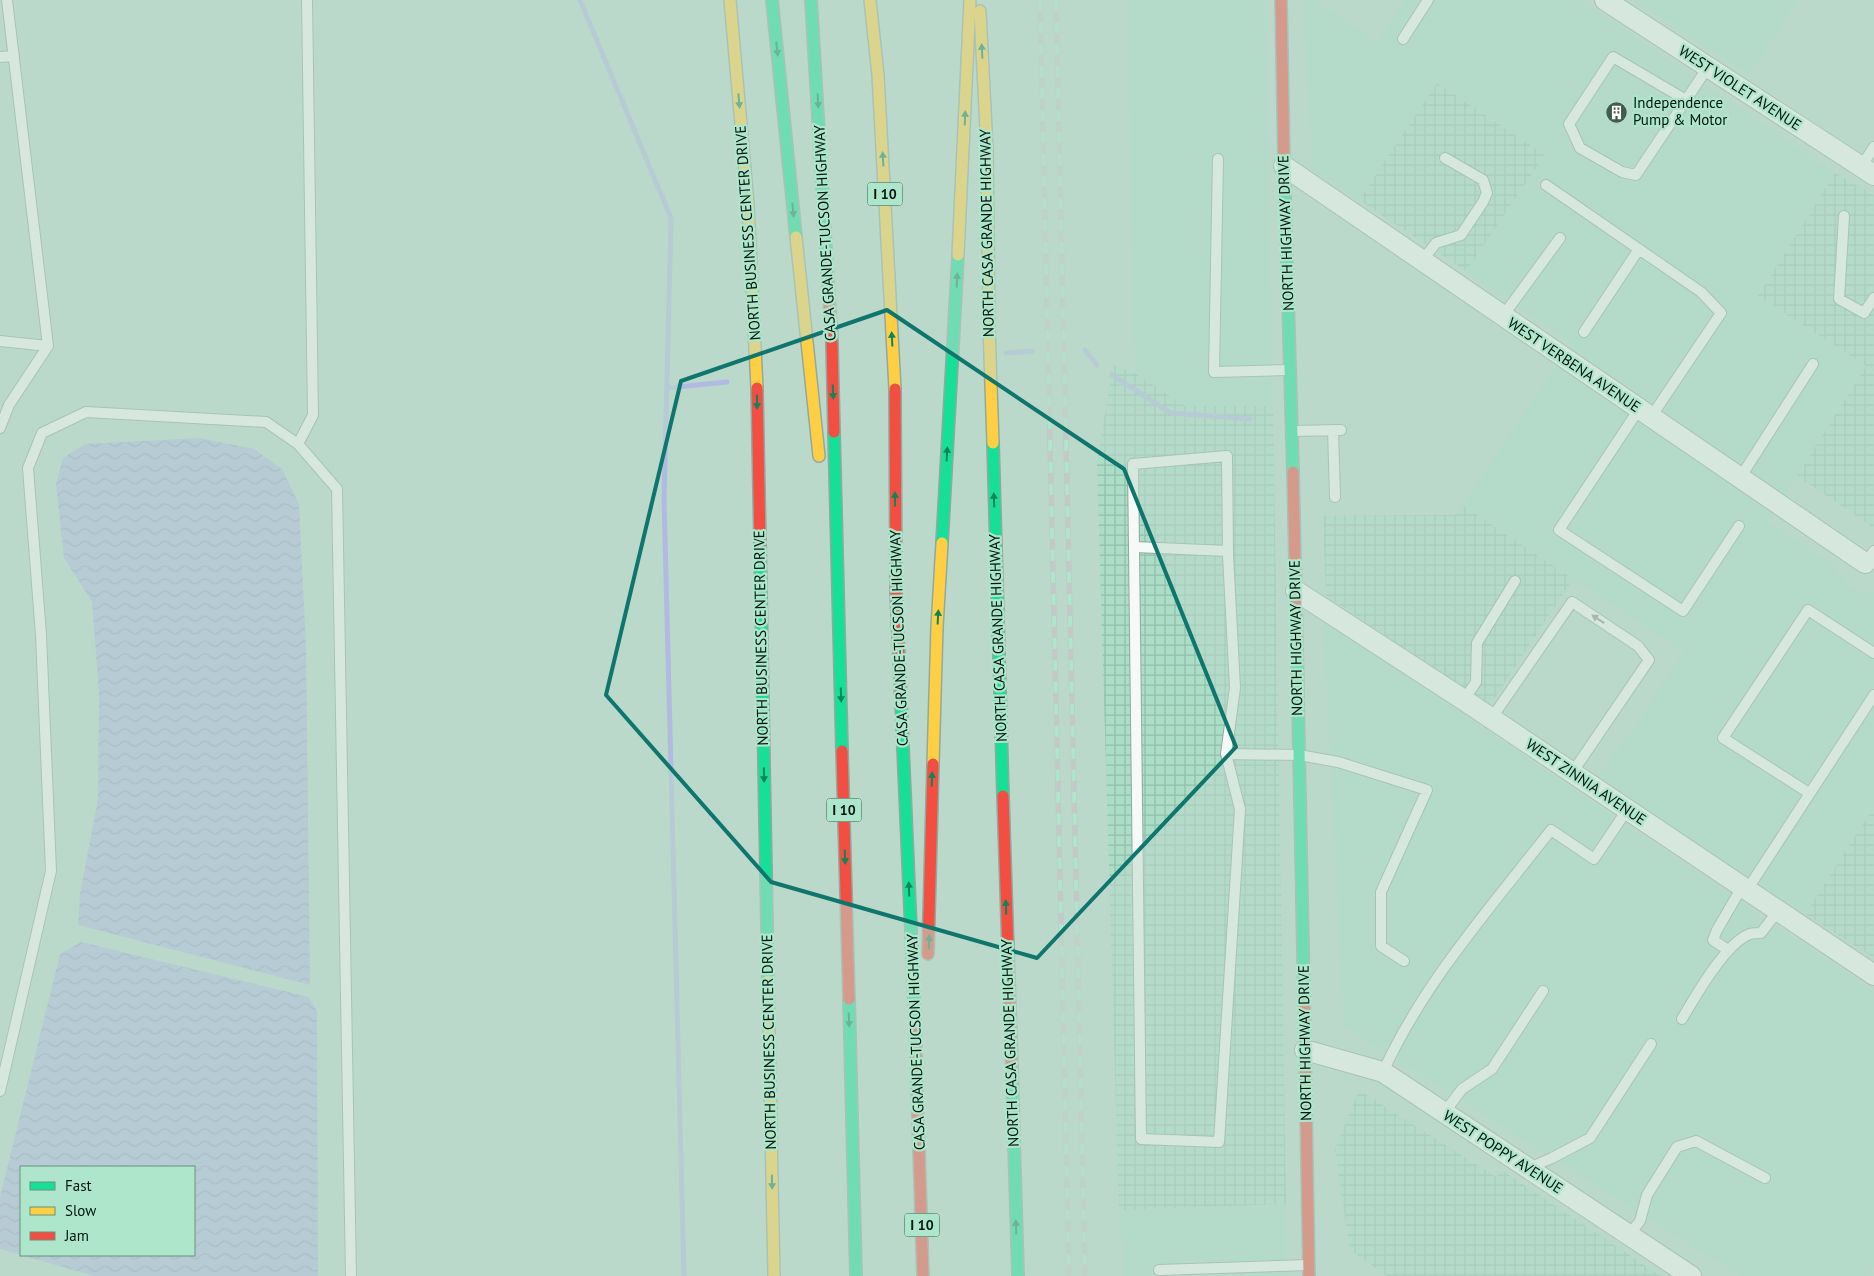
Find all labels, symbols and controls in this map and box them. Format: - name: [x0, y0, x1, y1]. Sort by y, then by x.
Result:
- one-way arrow: [773, 41, 781, 57]
- street label: WEST VIOLET AVENUE: [1675, 41, 1805, 134]
- one-way arrow: [978, 43, 986, 59]
- one-way arrow: [735, 93, 743, 109]
- one-way arrow: [815, 93, 823, 109]
- place label: Independence Pump & Motor: [1633, 93, 1727, 129]
- building icon: Independence Pump & Motor: [1605, 100, 1629, 124]
- one-way arrow: [962, 109, 970, 125]
- street label: CASA GRANDE-TUCSON HIGHWAY: [809, 124, 840, 342]
- street label: NORTH BUSINESS CENTER DRIVE: [731, 125, 764, 341]
- street label: NORTH CASA GRANDE HIGHWAY: [975, 128, 998, 337]
- one-way arrow: [878, 151, 886, 167]
- street label: NORTH HIGHWAY DRIVE: [1273, 155, 1298, 311]
- road number: I 10: [868, 182, 902, 205]
- one-way arrow: [789, 202, 797, 218]
- one-way arrow: [953, 272, 961, 288]
- street label: WEST VERBENA AVENUE: [1504, 313, 1644, 416]
- one-way arrow: [888, 331, 896, 347]
- one-way arrow: [829, 384, 837, 400]
- one-way arrow: [753, 395, 761, 411]
- one-way arrow: [943, 446, 951, 462]
- one-way arrow: [891, 491, 899, 507]
- one-way arrow: [990, 492, 998, 508]
- street label: CASA GRANDE-TUCSON HIGHWAY: [885, 529, 912, 747]
- street label: NORTH BUSINESS CENTER DRIVE: [749, 530, 772, 746]
- street label: NORTH CASA GRANDE HIGHWAY: [984, 533, 1011, 742]
- street label: NORTH HIGHWAY DRIVE: [1285, 560, 1306, 716]
- one-way arrow: [934, 608, 942, 624]
- one-way arrow: [1591, 614, 1604, 624]
- one-way arrow: [837, 687, 845, 703]
- street label: WEST ZINNIA AVENUE: [1522, 734, 1650, 829]
- one-way arrow: [760, 767, 768, 783]
- one-way arrow: [928, 771, 936, 787]
- road number: I 10: [826, 798, 862, 822]
- one-way arrow: [841, 849, 849, 865]
- one-way arrow: [905, 881, 913, 897]
- one-way arrow: [1002, 899, 1010, 915]
- street label: CASA GRANDE-TUCSON HIGHWAY: [902, 933, 929, 1151]
- one-way arrow: [925, 933, 933, 949]
- street label: NORTH BUSINESS CENTER DRIVE: [757, 934, 780, 1150]
- street label: NORTH CASA GRANDE HIGHWAY: [996, 938, 1023, 1147]
- street label: NORTH HIGHWAY DRIVE: [1294, 965, 1315, 1121]
- one-way arrow: [846, 1012, 854, 1028]
- street label: WEST POPPY AVENUE: [1440, 1106, 1567, 1197]
- legend: [20, 1166, 195, 1256]
- one-way arrow: [768, 1174, 776, 1190]
- text: Fast: [65, 1176, 92, 1195]
- text: Slow: [65, 1201, 96, 1220]
- road number: I 10: [904, 1214, 940, 1236]
- one-way arrow: [1012, 1219, 1020, 1235]
- text: Jam: [64, 1226, 89, 1245]

